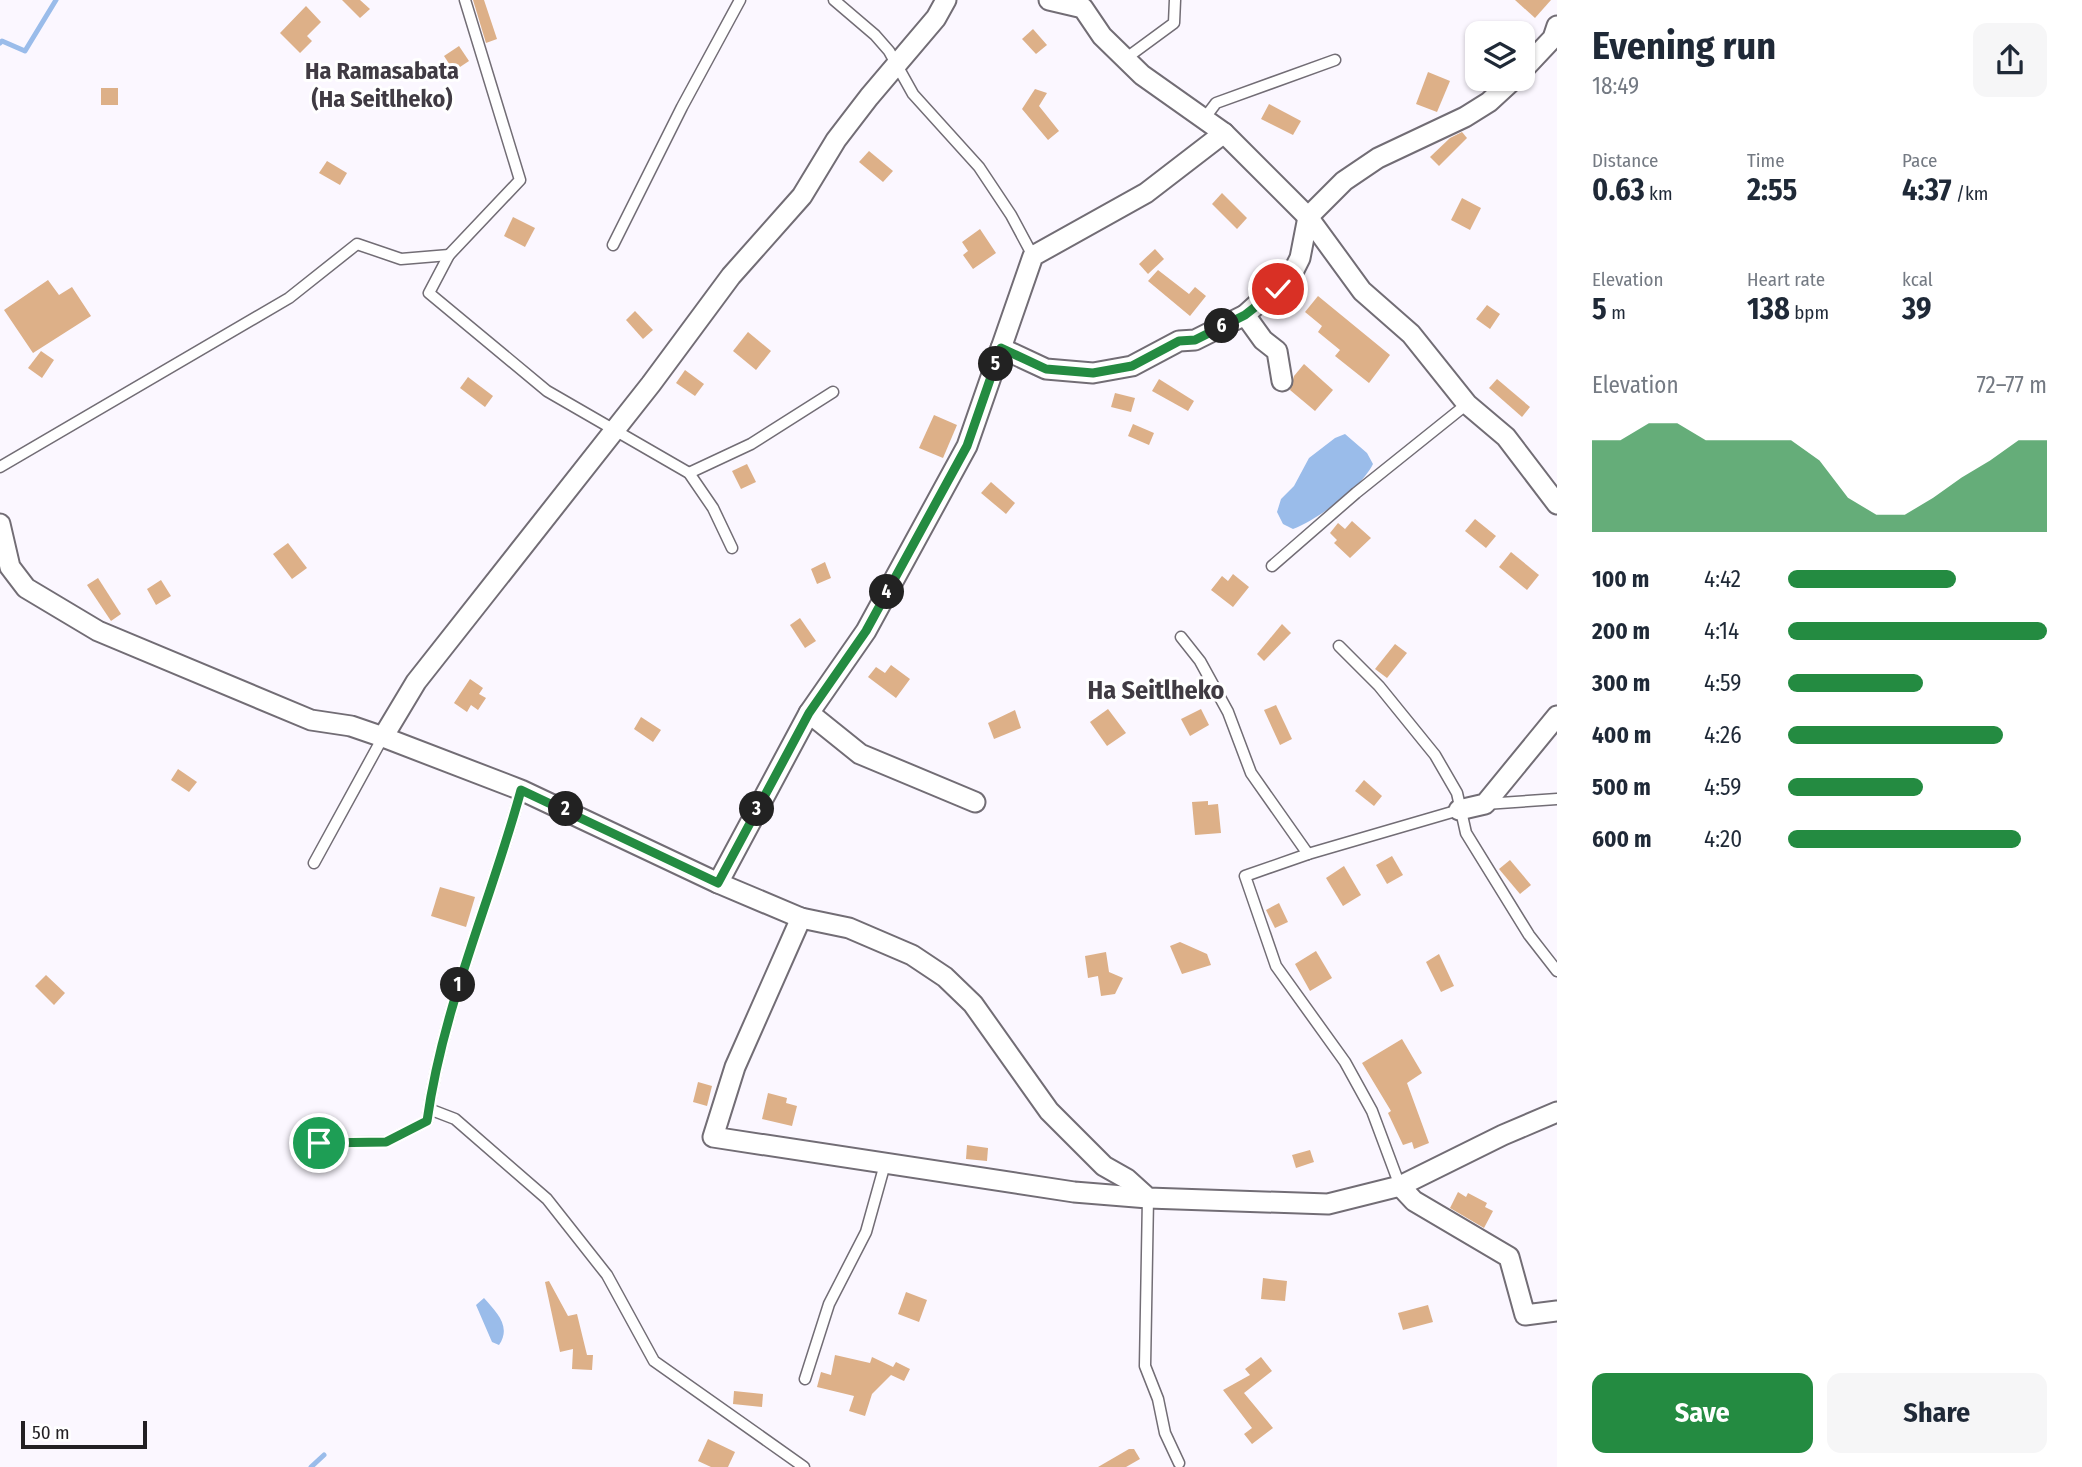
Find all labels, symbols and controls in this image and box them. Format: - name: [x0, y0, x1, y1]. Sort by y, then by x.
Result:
- map controls: [1465, 21, 1535, 91]
- button: layers: [1465, 21, 1535, 91]
- text: Evening run: [1592, 23, 1776, 69]
- button: share: [1973, 23, 2047, 97]
- district label: Ha Ramasabata (Ha Seitlheko): [305, 57, 459, 113]
- text: 18:49: [1592, 72, 1639, 100]
- text: Distance: [1592, 149, 1659, 172]
- text: Time: [1747, 149, 1785, 172]
- text: Pace: [1902, 149, 1937, 172]
- text: 0.63: [1592, 172, 1645, 208]
- text: 2:55: [1747, 172, 1797, 208]
- text: 4:37: [1902, 172, 1952, 208]
- text: km: [1645, 182, 1673, 205]
- text: /km: [1952, 182, 1988, 205]
- pin: [1248, 259, 1308, 319]
- text: Elevation: [1592, 268, 1664, 291]
- text: Heart rate: [1747, 268, 1825, 291]
- text: kcal: [1902, 268, 1933, 291]
- icon: check: [1259, 270, 1297, 308]
- text: 5: [1592, 291, 1607, 327]
- text: 138: [1747, 291, 1790, 327]
- text: 39: [1902, 291, 1931, 327]
- text: m: [1607, 301, 1626, 324]
- text: bpm: [1790, 301, 1829, 324]
- pin: 6: [1204, 308, 1240, 344]
- text: 6: [1217, 314, 1226, 337]
- pin: 5: [978, 346, 1014, 382]
- text: 5: [991, 352, 1000, 375]
- text: Elevation: [1592, 371, 1679, 399]
- text: 72–77 m: [1976, 371, 2047, 399]
- text: 100 m: [1592, 565, 1649, 593]
- text: 4:42: [1704, 565, 1741, 593]
- pin: 4: [870, 574, 904, 610]
- text: 4: [882, 580, 891, 603]
- text: 200 m: [1592, 617, 1650, 645]
- text: 4:14: [1704, 617, 1739, 645]
- text: 300 m: [1592, 669, 1650, 697]
- text: 4:59: [1704, 669, 1742, 697]
- district label: Ha Seitlheko: [1088, 675, 1225, 706]
- text: 400 m: [1592, 721, 1651, 749]
- text: 4:26: [1704, 721, 1742, 749]
- text: 500 m: [1592, 773, 1651, 801]
- text: 4:59: [1704, 773, 1742, 801]
- pin: 2: [548, 792, 584, 826]
- pin: 3: [740, 792, 774, 826]
- text: 2: [561, 797, 570, 820]
- text: 3: [752, 797, 761, 820]
- text: 600 m: [1592, 825, 1651, 853]
- text: 4:20: [1704, 825, 1742, 853]
- pin: 1: [440, 968, 476, 1002]
- text: 1: [453, 973, 462, 996]
- pin: [289, 1113, 349, 1173]
- icon: arrive: [300, 1124, 338, 1162]
- button: Save: [1592, 1373, 1813, 1453]
- button: Share: [1827, 1373, 2047, 1453]
- scale bar: [21, 1418, 147, 1450]
- text: 50 m: [32, 1421, 70, 1444]

